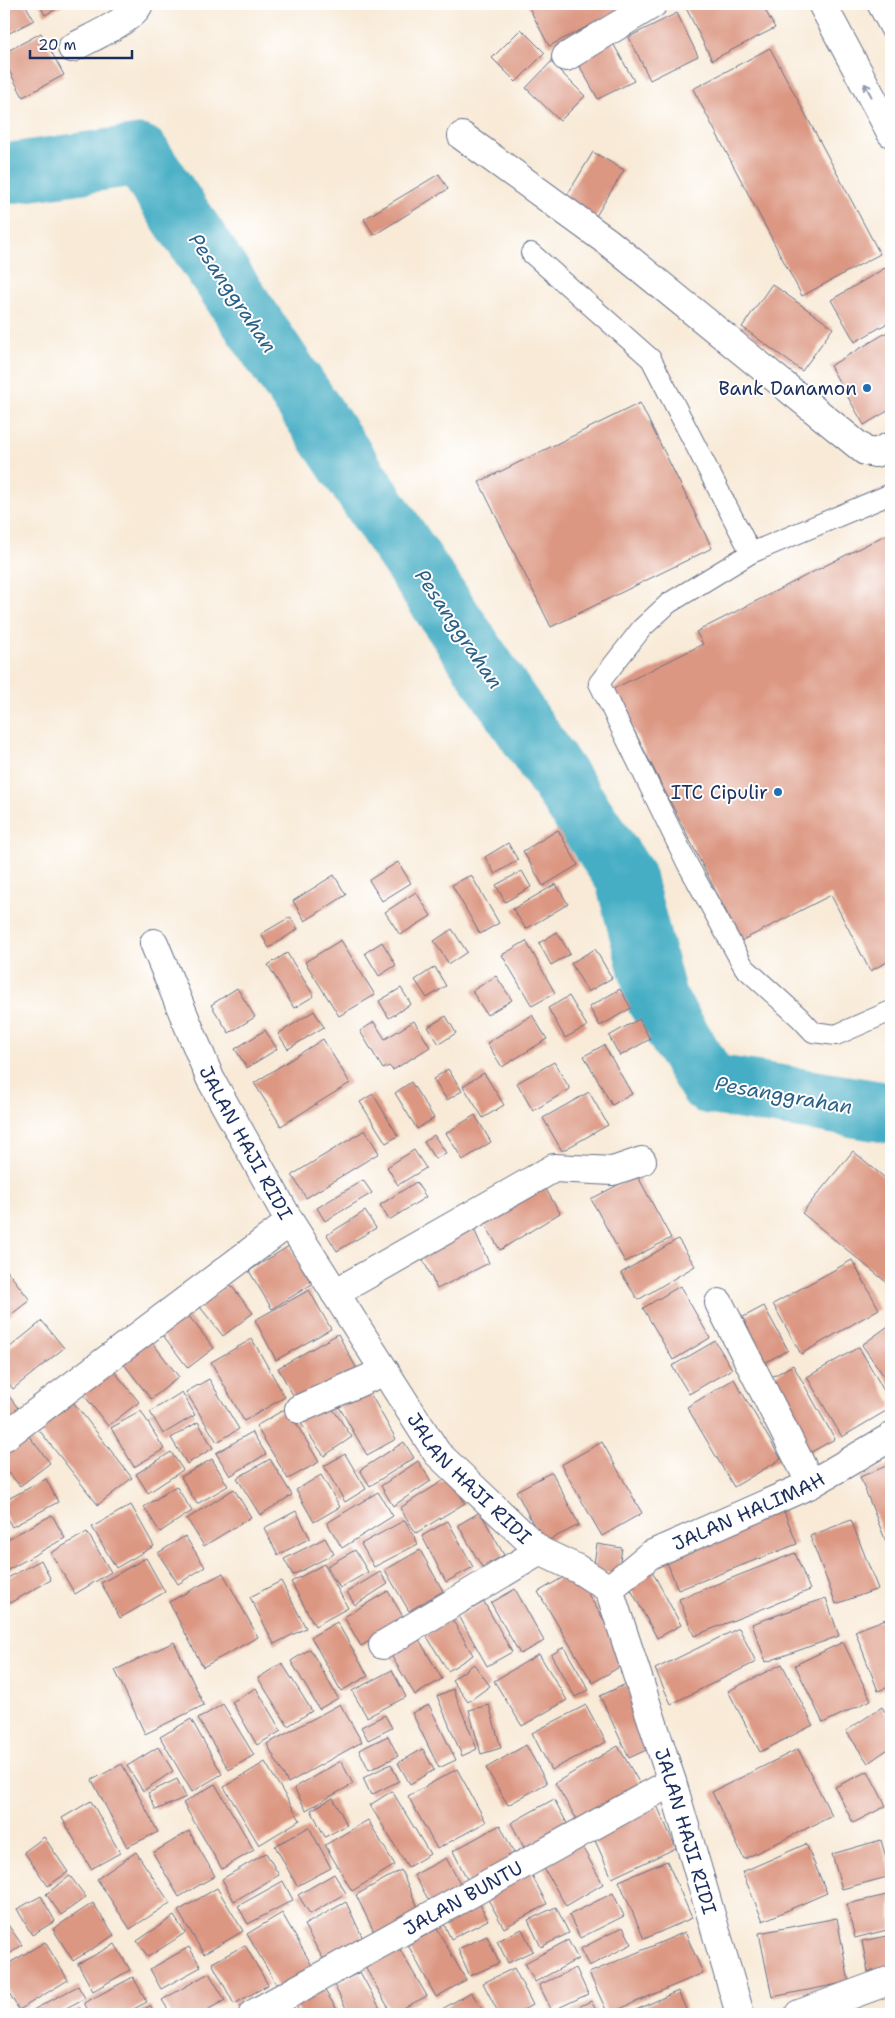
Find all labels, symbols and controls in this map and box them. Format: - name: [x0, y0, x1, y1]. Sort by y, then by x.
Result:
- scale bar: [30, 28, 132, 60]
- text: 20 m: [38, 35, 77, 55]
- one-way arrow: [863, 82, 873, 97]
- water label: Pesanggrahan: [183, 228, 283, 358]
- place label: Bank Danamon: [718, 376, 857, 401]
- marker: Bank Danamon: [861, 382, 873, 394]
- water label: Pesanggrahan: [409, 564, 509, 694]
- place label: ITC Cipulir: [671, 780, 768, 805]
- marker: ITC Cipulir: [772, 786, 784, 798]
- street label: JALAN HAJI RIDI: [194, 1062, 299, 1224]
- water label: Pesanggrahan: [713, 1070, 855, 1120]
- street label: JALAN HAJI RIDI: [402, 1408, 537, 1549]
- street label: JALAN HALIMAH: [668, 1466, 829, 1556]
- street label: JALAN HAJI RIDI: [649, 1745, 723, 1917]
- street label: JALAN BUNTU: [399, 1855, 527, 1941]

